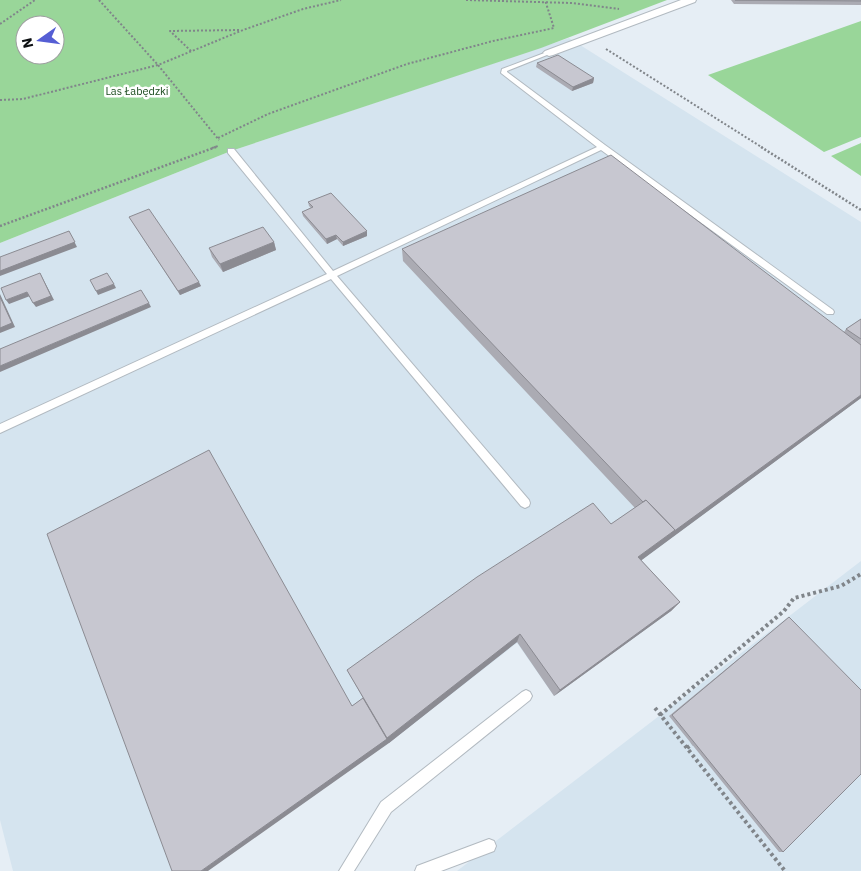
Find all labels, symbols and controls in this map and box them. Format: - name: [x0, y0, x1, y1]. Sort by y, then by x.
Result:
- north arrow: [15, 15, 65, 65]
- text: N: [17, 36, 37, 50]
- park label: Las Łabędzki: [105, 84, 169, 98]

